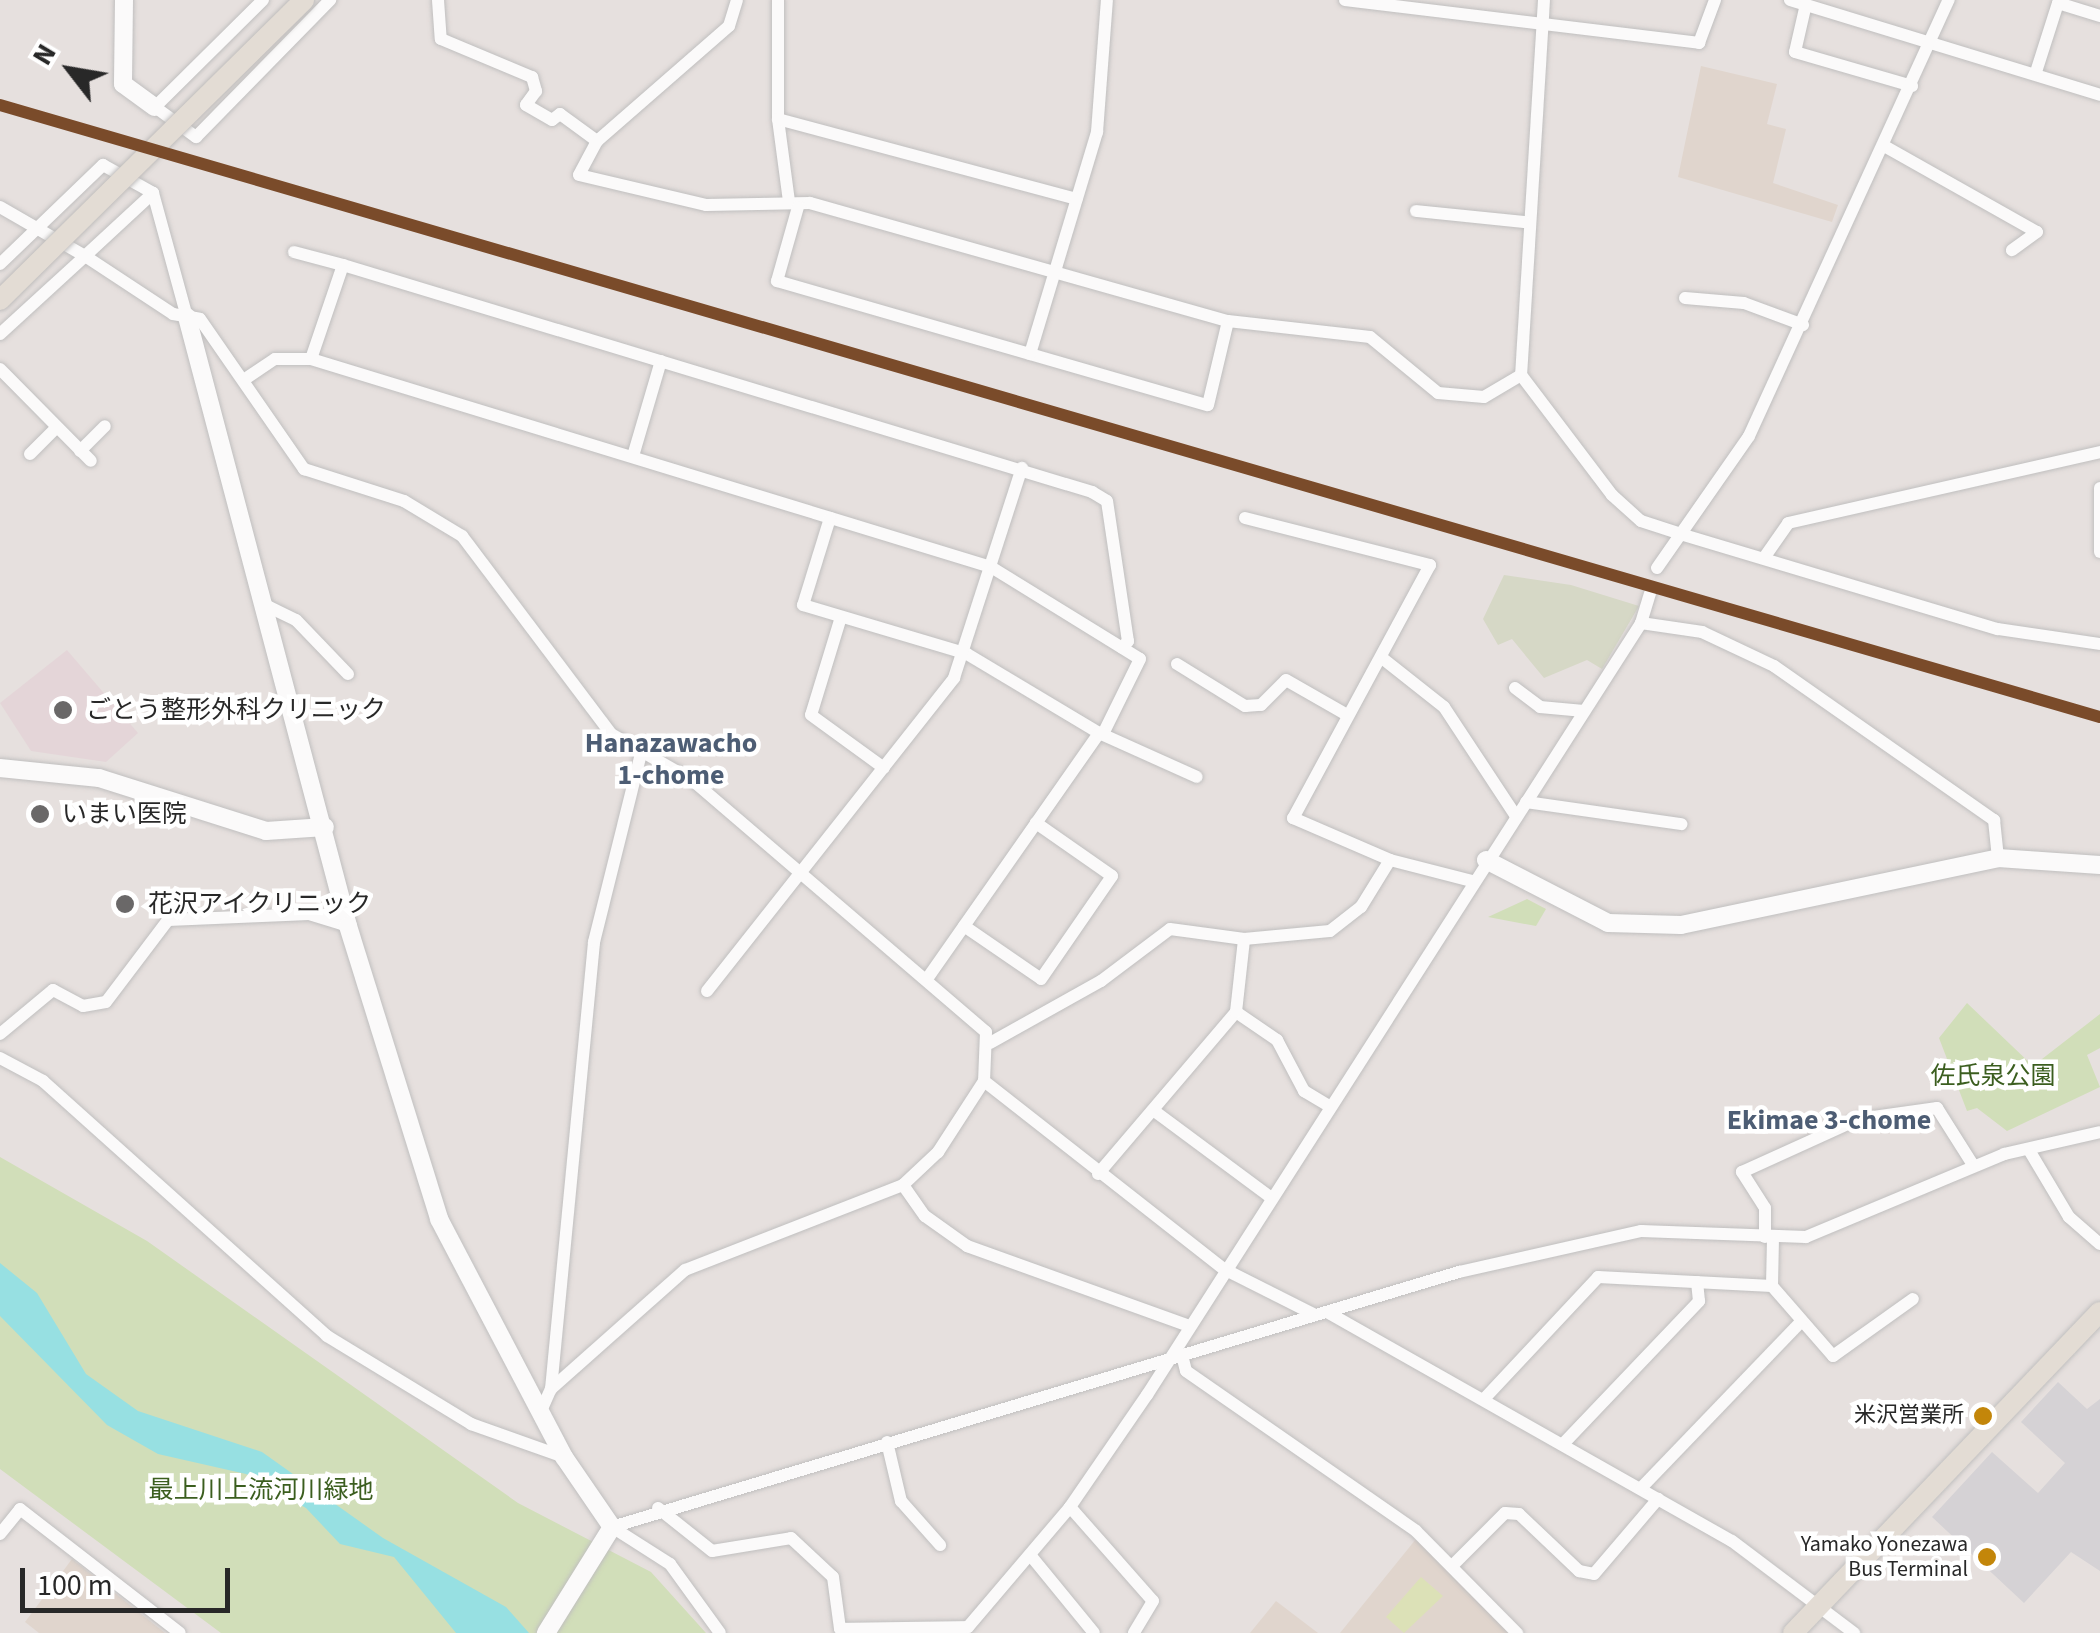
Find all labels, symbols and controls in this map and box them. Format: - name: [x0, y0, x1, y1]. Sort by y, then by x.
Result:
- north arrow: [20, 20, 120, 120]
- text: N: [22, 36, 66, 73]
- place label: ごとう整形外科クリニック: [86, 695, 386, 725]
- marker: ごとう整形外科クリニック: [50, 697, 76, 723]
- district label: Hanazawacho 1-chome: [585, 726, 757, 792]
- place label: いまい医院: [62, 799, 187, 829]
- marker: いまい医院: [27, 801, 53, 827]
- place label: 花沢アイクリニック: [148, 889, 373, 919]
- marker: 花沢アイクリニック: [112, 891, 138, 917]
- park label: 佐氏泉公園: [1931, 1061, 2055, 1091]
- district label: Ekimae 3-chome: [1727, 1103, 1931, 1137]
- place label: 米沢営業所: [1854, 1403, 1964, 1429]
- marker: 米沢営業所: [1973, 1406, 1993, 1426]
- park label: 最上川上流河川緑地: [149, 1475, 373, 1505]
- place label: Yamako Yonezawa Bus Terminal: [1801, 1531, 1968, 1582]
- marker: Yamako Yonezawa Bus Terminal: [1977, 1547, 1997, 1567]
- scale bar: [25, 1548, 235, 1610]
- text: 100 m: [37, 1564, 113, 1607]

